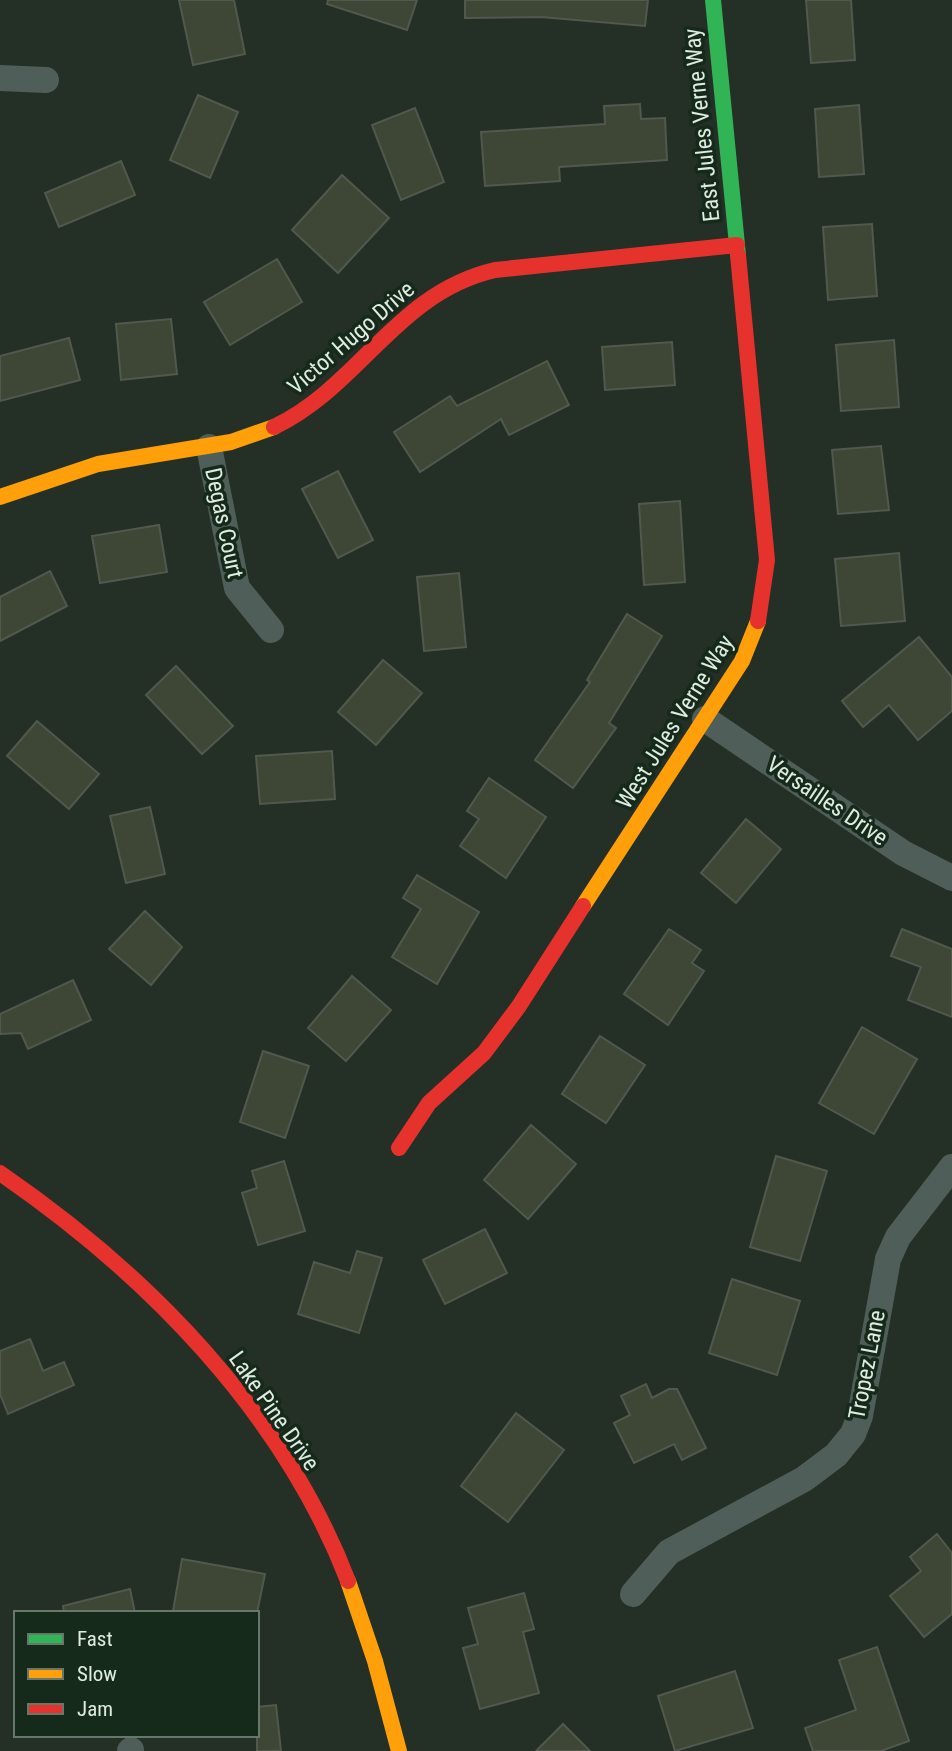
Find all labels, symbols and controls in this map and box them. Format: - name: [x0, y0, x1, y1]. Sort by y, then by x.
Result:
- street label: East Jules Verne Way: [678, 27, 726, 223]
- street label: Victor Hugo Drive: [282, 276, 420, 400]
- street label: Degas Court: [199, 465, 249, 581]
- street label: West Jules Verne Way: [611, 630, 740, 814]
- street label: Versailles Drive: [761, 751, 893, 851]
- street label: Tropez Lane: [843, 1308, 891, 1422]
- street label: Lake Pine Drive: [223, 1346, 325, 1476]
- legend: [14, 1611, 259, 1737]
- text: Fast: [77, 1627, 113, 1651]
- text: Slow: [77, 1662, 117, 1686]
- text: Jam: [77, 1697, 113, 1721]

